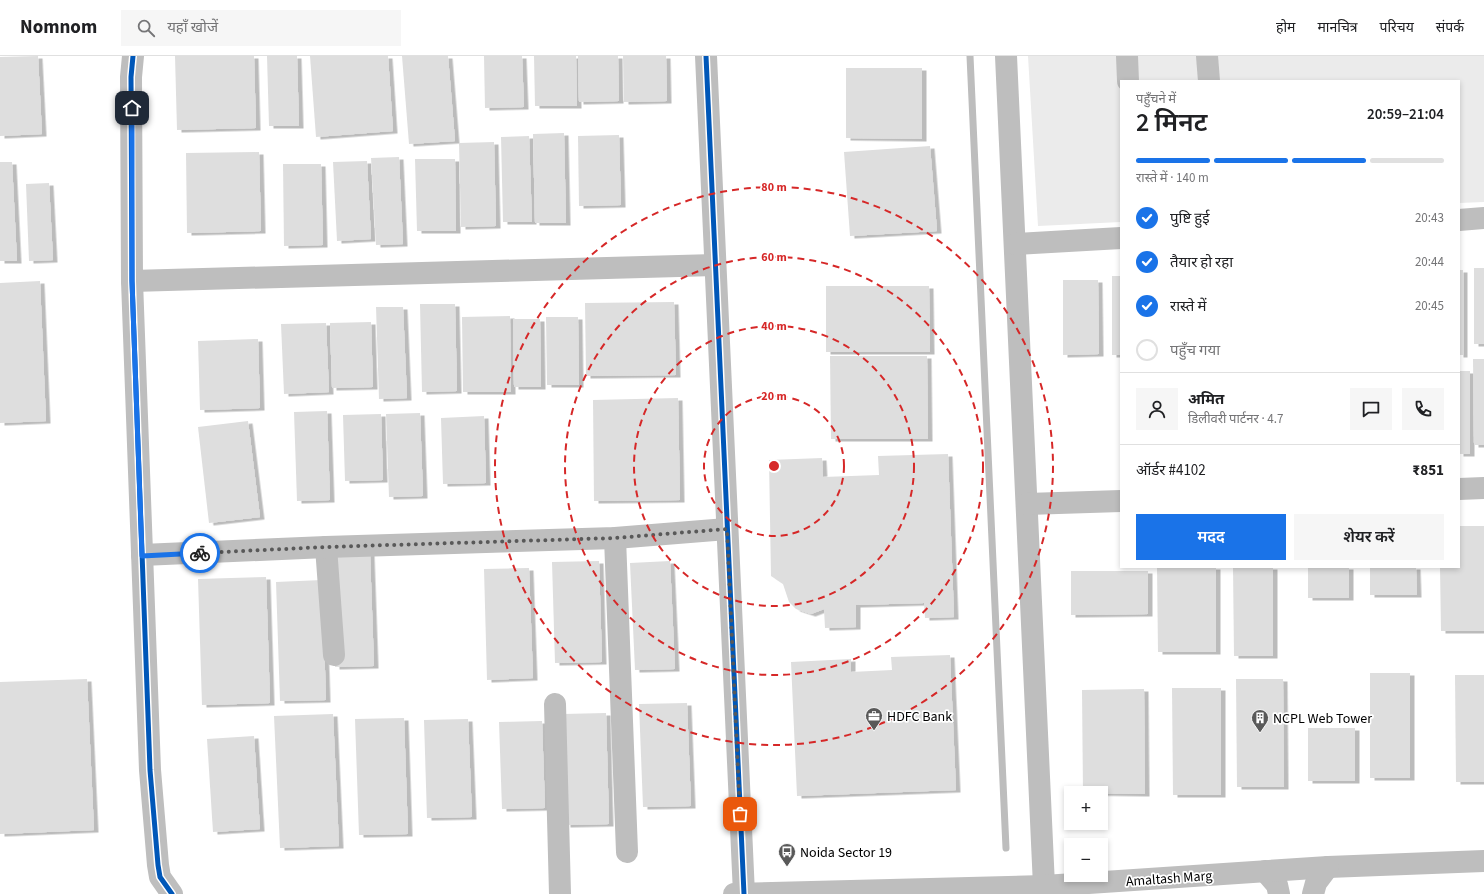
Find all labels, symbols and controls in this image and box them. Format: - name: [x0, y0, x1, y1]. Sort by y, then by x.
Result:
- search box: [121, 10, 401, 46]
- text: Nomnom: [20, 14, 97, 41]
- icon: search: [135, 17, 157, 39]
- text: यहाँ खोजें: [167, 17, 218, 38]
- text: होम: [1276, 18, 1295, 38]
- text: मानचित्र: [1317, 18, 1358, 38]
- text: परिचय: [1380, 18, 1414, 38]
- text: संपर्क: [1436, 18, 1464, 38]
- text: पहुँचने में: [1136, 90, 1176, 108]
- pin: [115, 91, 149, 125]
- icon: home: [121, 97, 143, 119]
- text: 2 मिनट: [1136, 104, 1207, 141]
- text: 20:59–21:04: [1367, 104, 1444, 125]
- text: रास्ते में · 140 m: [1136, 169, 1209, 187]
- text: 80 m: [761, 179, 787, 196]
- icon: check: [1136, 207, 1158, 229]
- text: पुष्टि हुई: [1170, 208, 1210, 229]
- text: 20:43: [1415, 209, 1444, 227]
- text: 60 m: [761, 249, 787, 266]
- icon: check: [1136, 251, 1158, 273]
- text: तैयार हो रहा: [1170, 252, 1233, 273]
- text: 20:44: [1415, 253, 1444, 271]
- icon: check: [1136, 295, 1158, 317]
- text: रास्ते में: [1170, 296, 1206, 317]
- text: 20:45: [1415, 297, 1444, 315]
- text: 40 m: [761, 318, 787, 335]
- text: पहुँच गया: [1170, 340, 1220, 361]
- text: 20 m: [761, 388, 787, 405]
- button: person: [1136, 388, 1178, 430]
- button: chat: [1350, 388, 1392, 430]
- button: phone: [1402, 388, 1444, 430]
- text: अमित: [1188, 389, 1224, 410]
- text: डिलीवरी पार्टनर · 4.7: [1188, 410, 1283, 428]
- centre of rings: [767, 459, 781, 473]
- text: ऑर्डर #4102: [1136, 460, 1206, 481]
- text: ₹851: [1412, 460, 1444, 481]
- button: मदद: [1136, 514, 1286, 560]
- button: शेयर करें: [1294, 514, 1444, 560]
- courier: [180, 533, 220, 573]
- icon: bike: [189, 542, 211, 564]
- office icon: HDFC Bank: [864, 706, 884, 731]
- place label: HDFC Bank: [887, 707, 952, 727]
- building icon: NCPL Web Tower: [1250, 708, 1270, 733]
- place label: NCPL Web Tower: [1273, 709, 1372, 729]
- map controls: [1064, 786, 1108, 882]
- button: +: [1064, 786, 1108, 830]
- pin: [723, 797, 757, 831]
- icon: bag: [729, 803, 751, 825]
- button: −: [1064, 838, 1108, 882]
- bus stop icon: Noida Sector 19: [777, 842, 797, 867]
- place label: Noida Sector 19: [800, 843, 892, 863]
- street label: Amaltash Marg: [1125, 866, 1213, 892]

